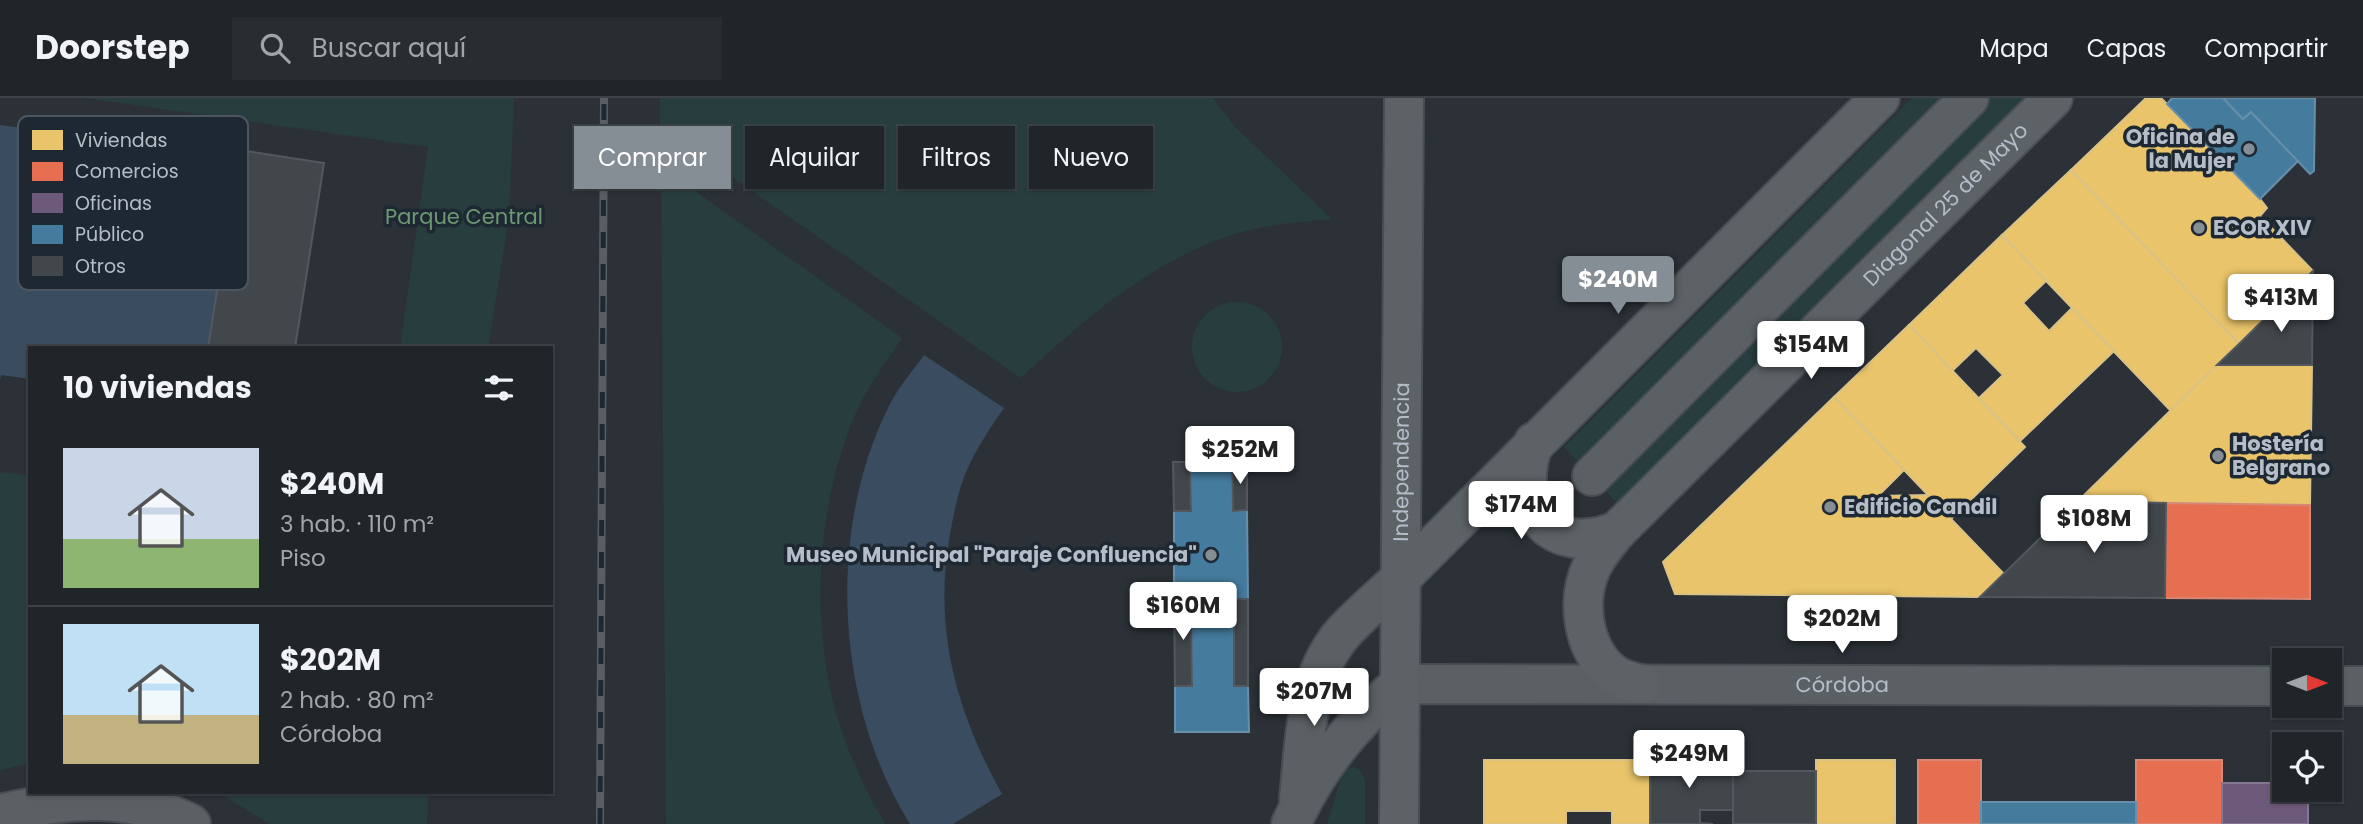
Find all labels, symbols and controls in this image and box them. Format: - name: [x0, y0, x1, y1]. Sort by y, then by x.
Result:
- search box: [232, 17, 722, 80]
- text: Doorstep: [35, 24, 190, 71]
- icon: search: [256, 29, 294, 67]
- text: Buscar aquí: [312, 30, 466, 66]
- text: Mapa: [1979, 32, 2049, 65]
- text: Capas: [2087, 32, 2166, 65]
- text: Compartir: [2204, 32, 2328, 65]
- legend: [18, 116, 248, 290]
- street label: Diagonal 25 de Mayo: [1857, 116, 2034, 293]
- place label: Oficina de la Mujer: [2126, 122, 2235, 175]
- chip: Comprar: [574, 126, 731, 189]
- chip: Alquilar: [745, 126, 884, 189]
- chip: Filtros: [898, 126, 1015, 189]
- chip: Nuevo: [1029, 126, 1153, 189]
- text: Viviendas: [75, 127, 167, 154]
- marker: Oficina de la Mujer: [2241, 141, 2257, 157]
- text: Comercios: [75, 158, 179, 185]
- text: Oficinas: [75, 190, 152, 217]
- park label: Parque Central: [385, 202, 543, 231]
- place label: ECOR XIV: [2213, 213, 2312, 242]
- marker: ECOR XIV: [2191, 220, 2207, 236]
- text: Público: [75, 221, 144, 248]
- text: Otros: [75, 253, 126, 280]
- pin: $240M: [1569, 256, 1667, 316]
- text: $240M: [1578, 263, 1658, 295]
- pin: $413M: [2232, 274, 2330, 334]
- text: $413M: [2244, 281, 2318, 313]
- pin: $154M: [1762, 322, 1860, 381]
- text: $154M: [1773, 328, 1849, 360]
- text: 10 viviendas: [63, 366, 252, 409]
- icon: filters: [480, 369, 518, 407]
- street label: Independencia: [1386, 382, 1416, 542]
- pin: $252M: [1191, 426, 1289, 486]
- place label: Hostería Belgrano: [2232, 429, 2330, 482]
- text: $252M: [1201, 433, 1279, 465]
- marker: Hostería Belgrano: [2210, 448, 2226, 464]
- text: $240M: [280, 462, 384, 505]
- icon: home: [119, 476, 203, 560]
- pin: $174M: [1472, 482, 1570, 541]
- text: $174M: [1485, 488, 1557, 520]
- place label: Edificio Candil: [1844, 492, 1997, 521]
- pin: $108M: [2045, 496, 2143, 555]
- marker: Edificio Candil: [1822, 499, 1838, 515]
- text: $108M: [2057, 502, 2131, 534]
- text: 3 hab. · 110 m²: [280, 508, 434, 540]
- place label: Museo Municipal "Paraje Confluencia": [786, 540, 1197, 569]
- text: Piso: [280, 542, 326, 574]
- marker: Museo Municipal "Paraje Confluencia": [1203, 547, 1219, 563]
- pin: $160M: [1134, 582, 1232, 642]
- text: $160M: [1146, 589, 1220, 621]
- pin: $202M: [1793, 596, 1891, 655]
- text: $202M: [1803, 602, 1881, 634]
- text: $202M: [280, 638, 381, 681]
- north arrow: [2272, 648, 2342, 718]
- map controls: [2272, 648, 2342, 802]
- icon: home: [119, 652, 203, 736]
- pin: $207M: [1265, 668, 1363, 728]
- street label: Córdoba: [1795, 670, 1889, 699]
- text: $207M: [1276, 675, 1352, 707]
- text: 2 hab. · 80 m²: [280, 684, 434, 716]
- text: Córdoba: [280, 718, 382, 750]
- pin: $249M: [1640, 730, 1738, 790]
- button: locate: [2272, 732, 2342, 802]
- text: $249M: [1649, 737, 1729, 769]

